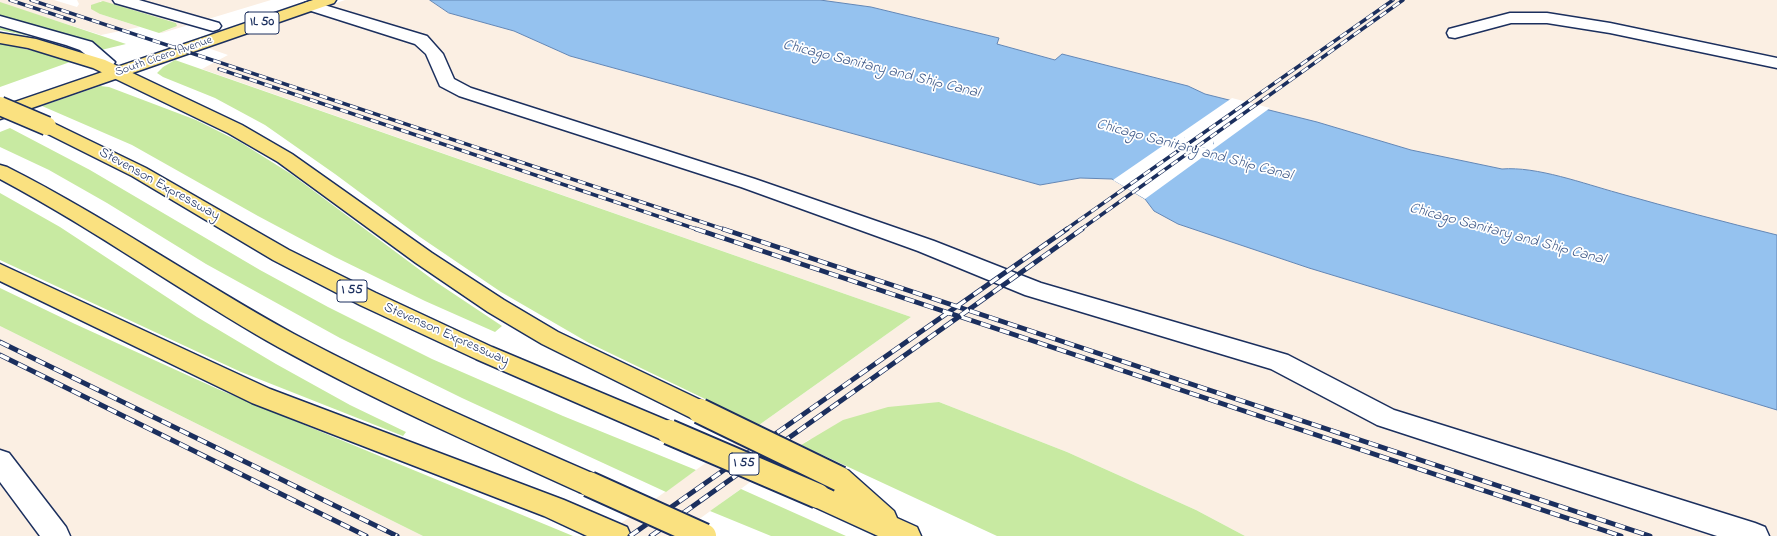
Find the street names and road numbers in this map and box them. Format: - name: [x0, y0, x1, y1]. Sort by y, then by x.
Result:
- road number: IL 50: [245, 12, 279, 34]
- street label: South Cicero Avenue: [114, 34, 214, 80]
- street label: Stevenson Expressway: [96, 145, 222, 225]
- road number: I 55: [337, 280, 367, 302]
- street label: Stevenson Expressway: [381, 300, 511, 370]
- road number: I 55: [729, 453, 759, 475]

